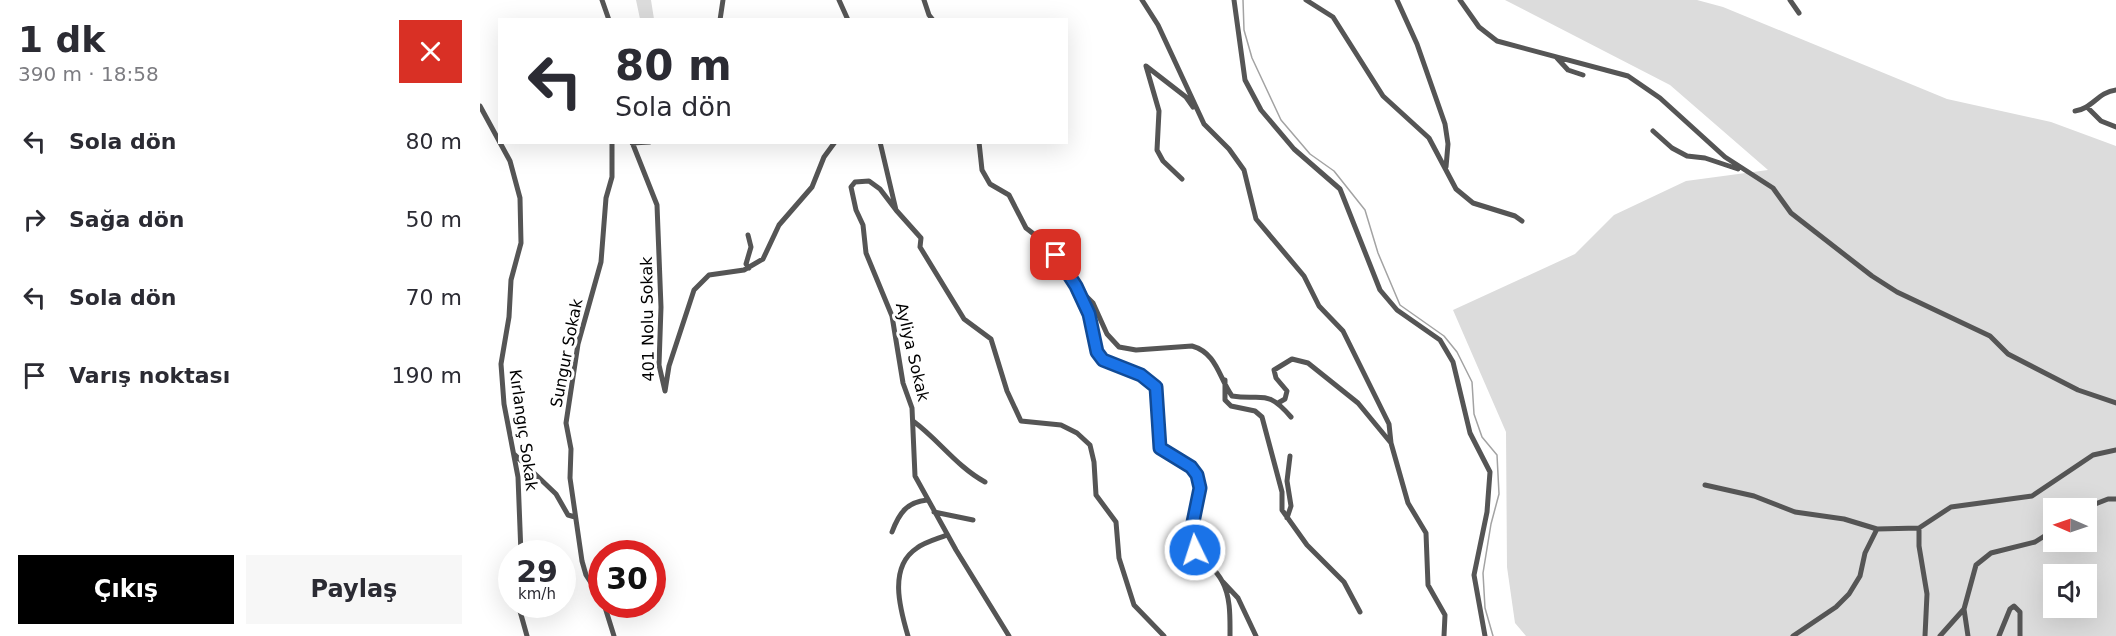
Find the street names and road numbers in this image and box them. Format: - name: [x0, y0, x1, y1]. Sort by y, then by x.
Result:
- street label: 401 Nolu Sokak: [637, 256, 658, 382]
- street label: Sungur Sokak: [547, 296, 586, 409]
- street label: Ayliya Sokak: [892, 301, 933, 404]
- street label: Kırlangıç Sokak: [506, 368, 542, 493]

